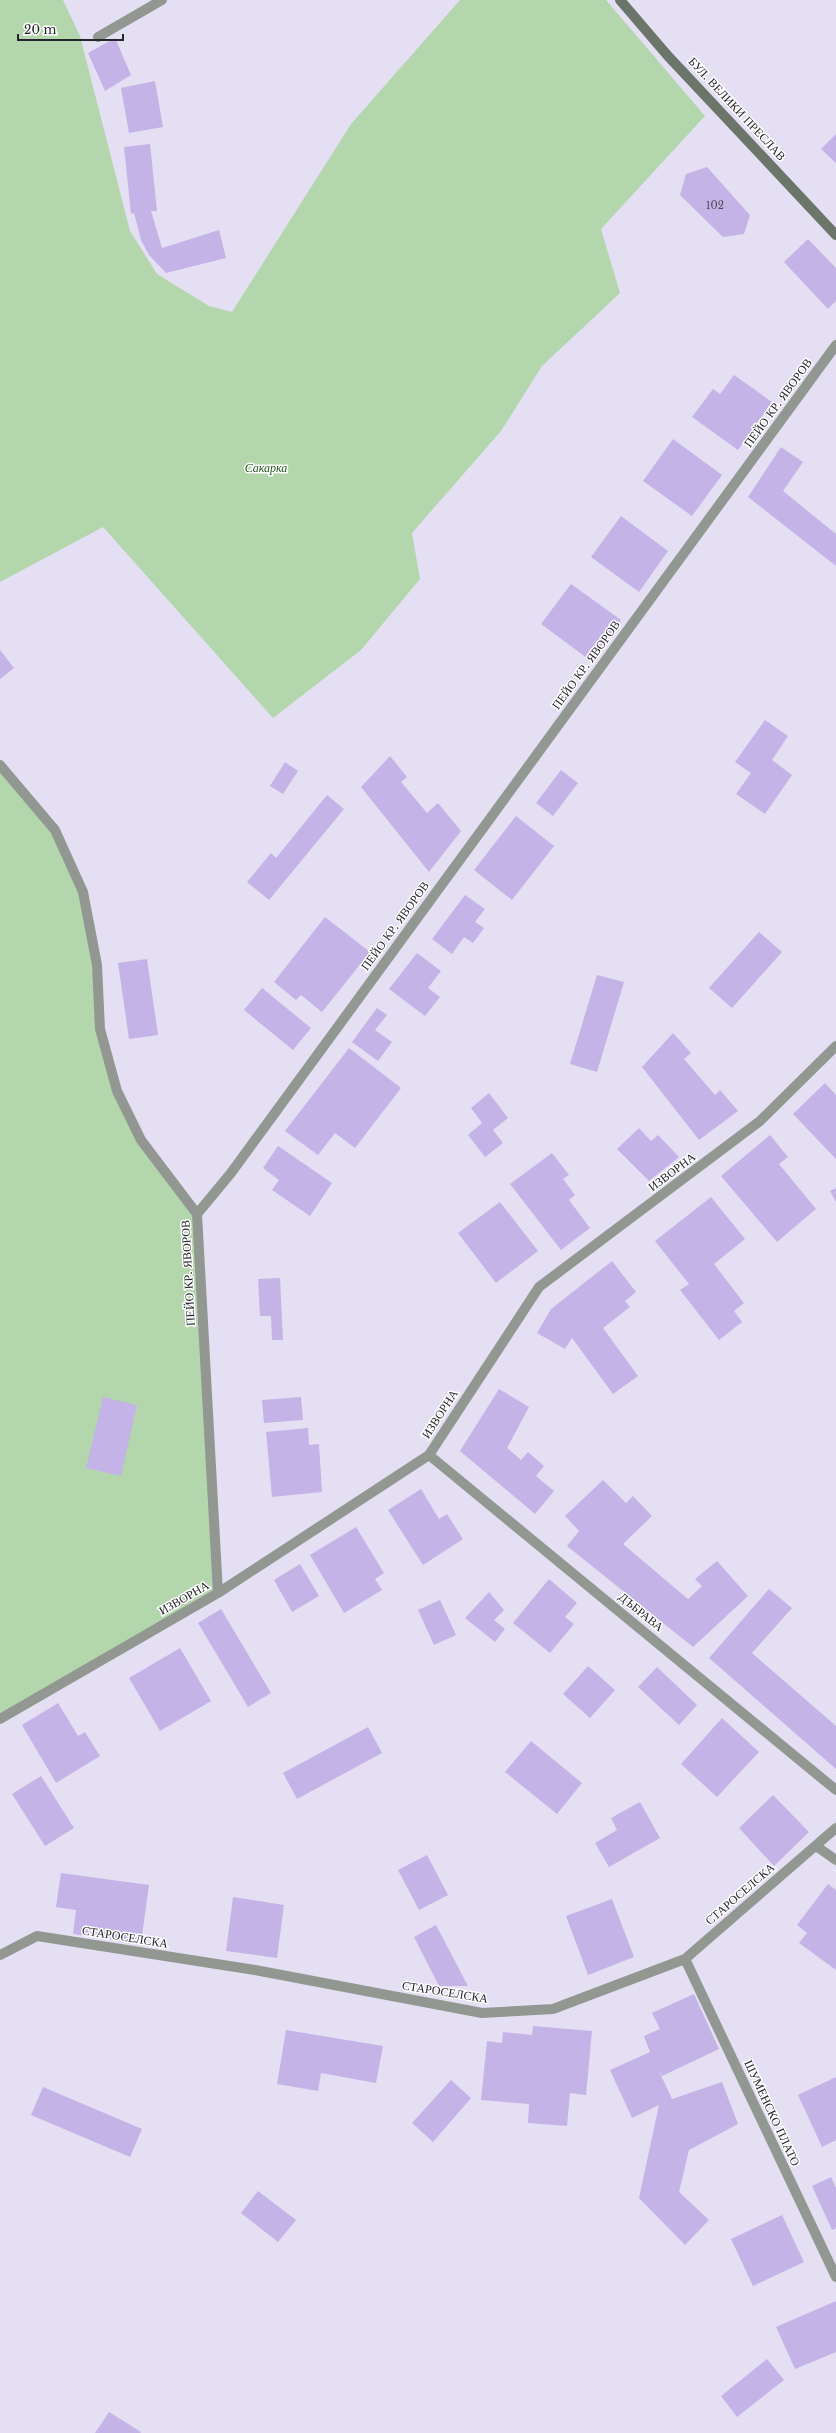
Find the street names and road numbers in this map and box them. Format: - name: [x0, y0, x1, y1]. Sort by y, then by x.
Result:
- street label: БУЛ. ВЕЛИКИ ПРЕСЛАВ: [686, 54, 789, 163]
- street label: ПЕЙО КР. ЯВОРОВ: [740, 355, 815, 450]
- street label: ПЕЙО КР. ЯВОРОВ: [548, 617, 623, 712]
- street label: ПЕЙО КР. ЯВОРОВ: [357, 878, 432, 973]
- street label: ИЗВОРНА: [645, 1149, 699, 1194]
- street label: ПЕЙО КР. ЯВОРОВ: [177, 1220, 198, 1326]
- street label: ИЗВОРНА: [418, 1386, 461, 1441]
- street label: ИЗВОРНА: [156, 1577, 212, 1618]
- street label: ДЪБРАВА: [616, 1589, 667, 1634]
- street label: СТАРОСЕЛСКА: [702, 1859, 778, 1928]
- street label: СТАРОСЕЛСКА: [81, 1922, 170, 1951]
- street label: СТАРОСЕЛСКА: [401, 1977, 490, 2006]
- street label: ШУМЕНСКО ПЛАТО: [741, 2057, 804, 2169]

